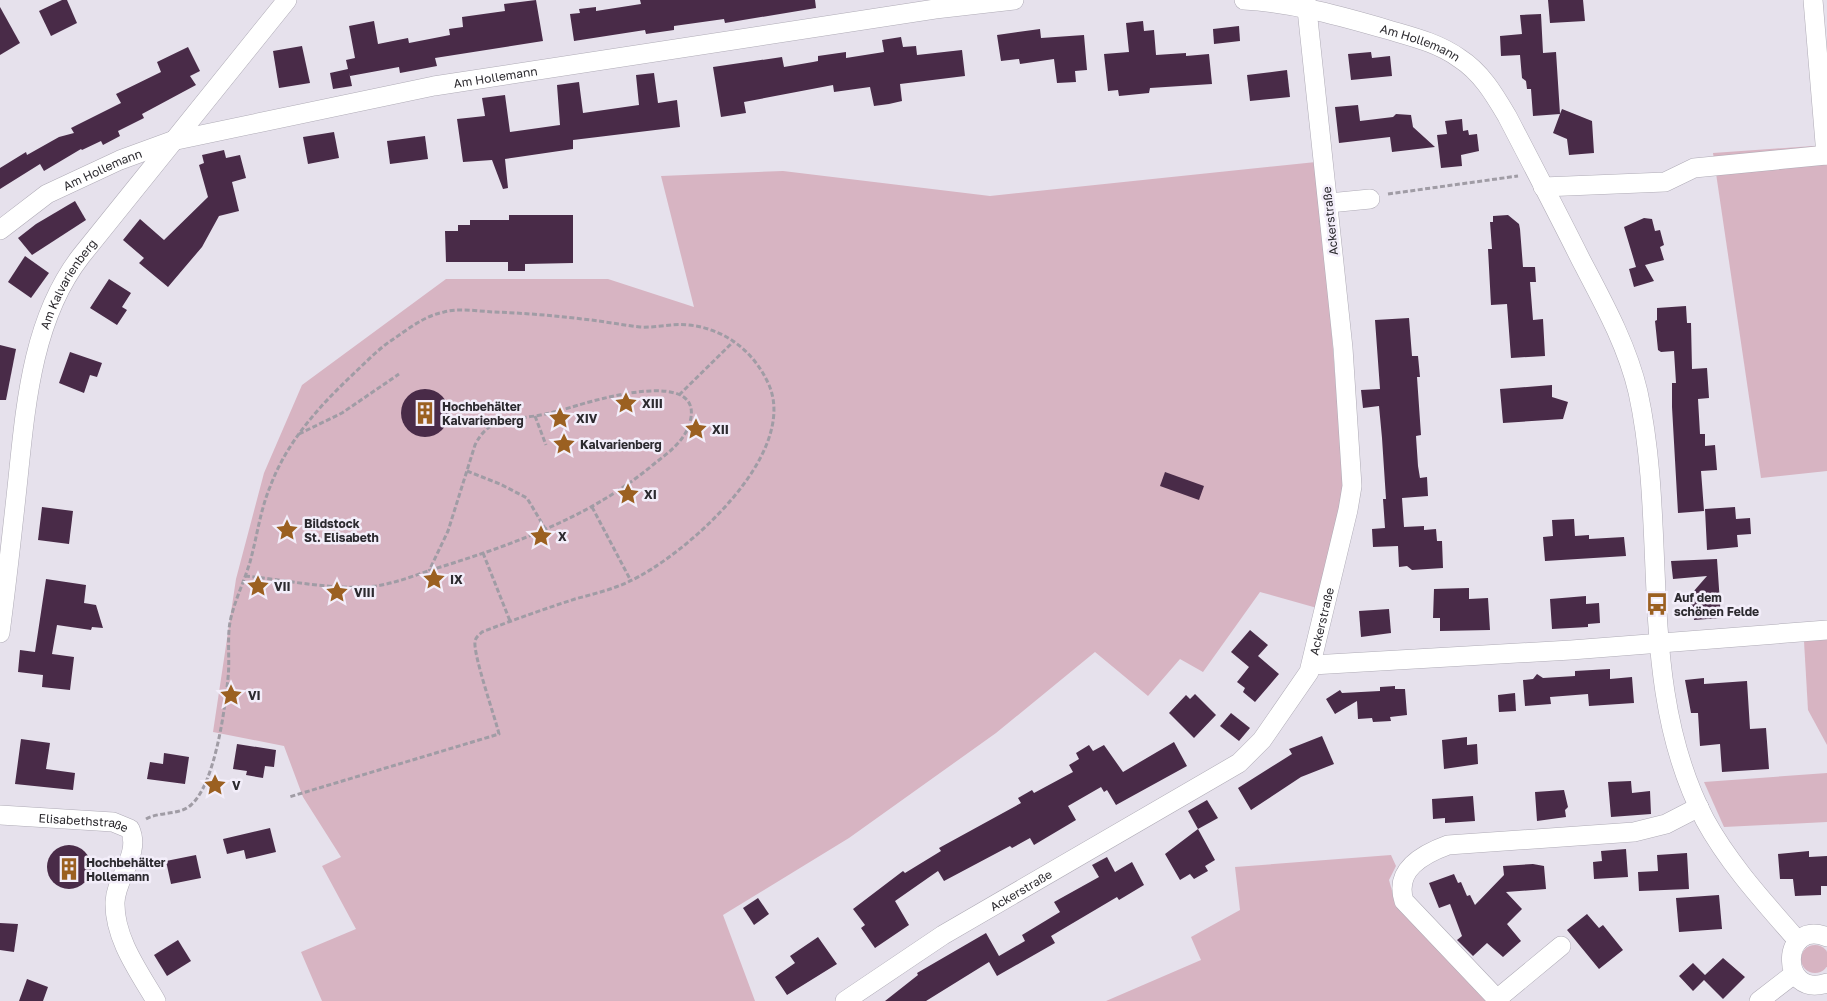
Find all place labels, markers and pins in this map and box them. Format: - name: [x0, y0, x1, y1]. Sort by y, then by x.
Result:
- place icon: XIII: [613, 390, 639, 416]
- place label: XIII: [642, 396, 663, 411]
- place label: Hochbehälter Kalvarienberg: [442, 399, 524, 428]
- building icon: Hochbehälter Kalvarienberg: [412, 400, 438, 426]
- place icon: XIV: [547, 405, 573, 431]
- place label: XIV: [576, 411, 598, 426]
- place icon: XII: [683, 416, 709, 442]
- place label: XII: [712, 422, 729, 437]
- place icon: Kalvarienberg: [551, 431, 577, 457]
- place label: Kalvarienberg: [580, 437, 662, 452]
- place icon: XI: [615, 481, 641, 507]
- place label: XI: [644, 487, 657, 502]
- place label: Bildstock St. Elisabeth: [304, 516, 379, 545]
- place icon: Bildstock St. Elisabeth: [274, 517, 300, 543]
- place icon: X: [528, 523, 554, 549]
- place label: X: [558, 529, 567, 544]
- place icon: IX: [421, 566, 447, 592]
- place label: IX: [450, 572, 463, 587]
- place icon: VII: [245, 573, 271, 599]
- place label: VII: [274, 579, 291, 594]
- place icon: VIII: [324, 579, 350, 605]
- place label: VIII: [354, 585, 375, 600]
- place label: Auf dem schönen Felde: [1674, 590, 1759, 619]
- bus stop icon: Auf dem schönen Felde: [1644, 591, 1670, 617]
- place icon: VI: [218, 682, 244, 708]
- place label: VI: [248, 688, 261, 703]
- place icon: V: [202, 772, 228, 798]
- place label: V: [232, 778, 241, 793]
- place label: Hochbehälter Hollemann: [86, 855, 166, 884]
- building icon: Hochbehälter Hollemann: [56, 856, 82, 882]

